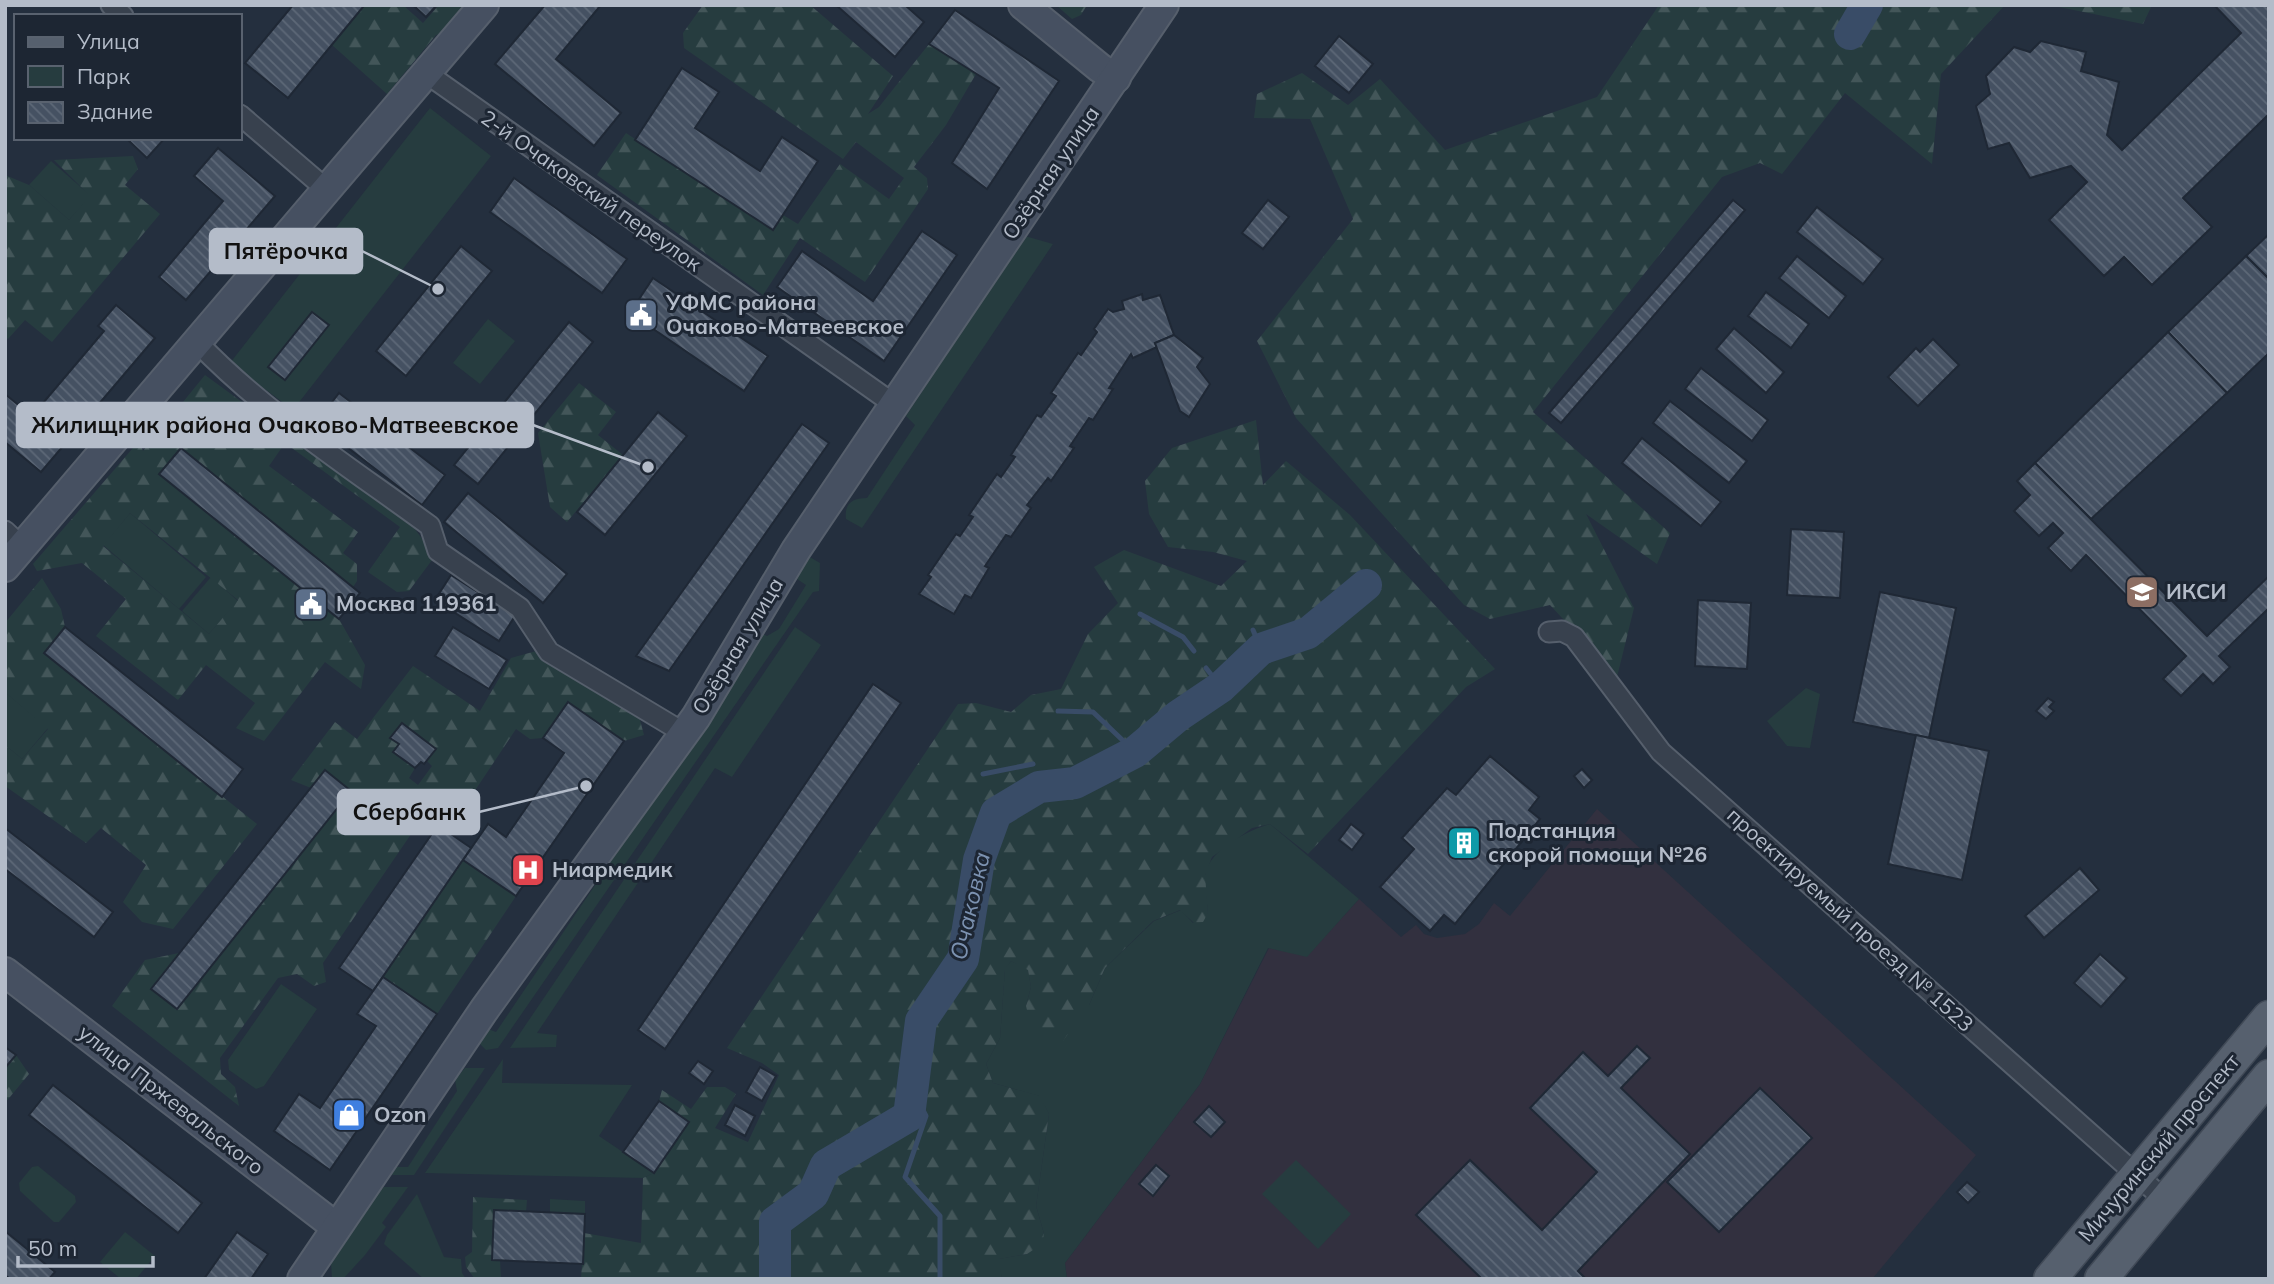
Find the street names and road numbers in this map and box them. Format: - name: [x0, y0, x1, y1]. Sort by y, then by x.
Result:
- street label: Озёрная улица: [996, 101, 1104, 244]
- street label: 2-й Очаковский переулок: [476, 104, 707, 277]
- street label: Озёрная улица: [686, 572, 788, 719]
- street label: проектируемый проезд № 1523: [1722, 802, 1979, 1037]
- street label: улица Пржевальского: [74, 1019, 270, 1180]
- street label: Мичуринский проспект: [2072, 1048, 2245, 1247]

